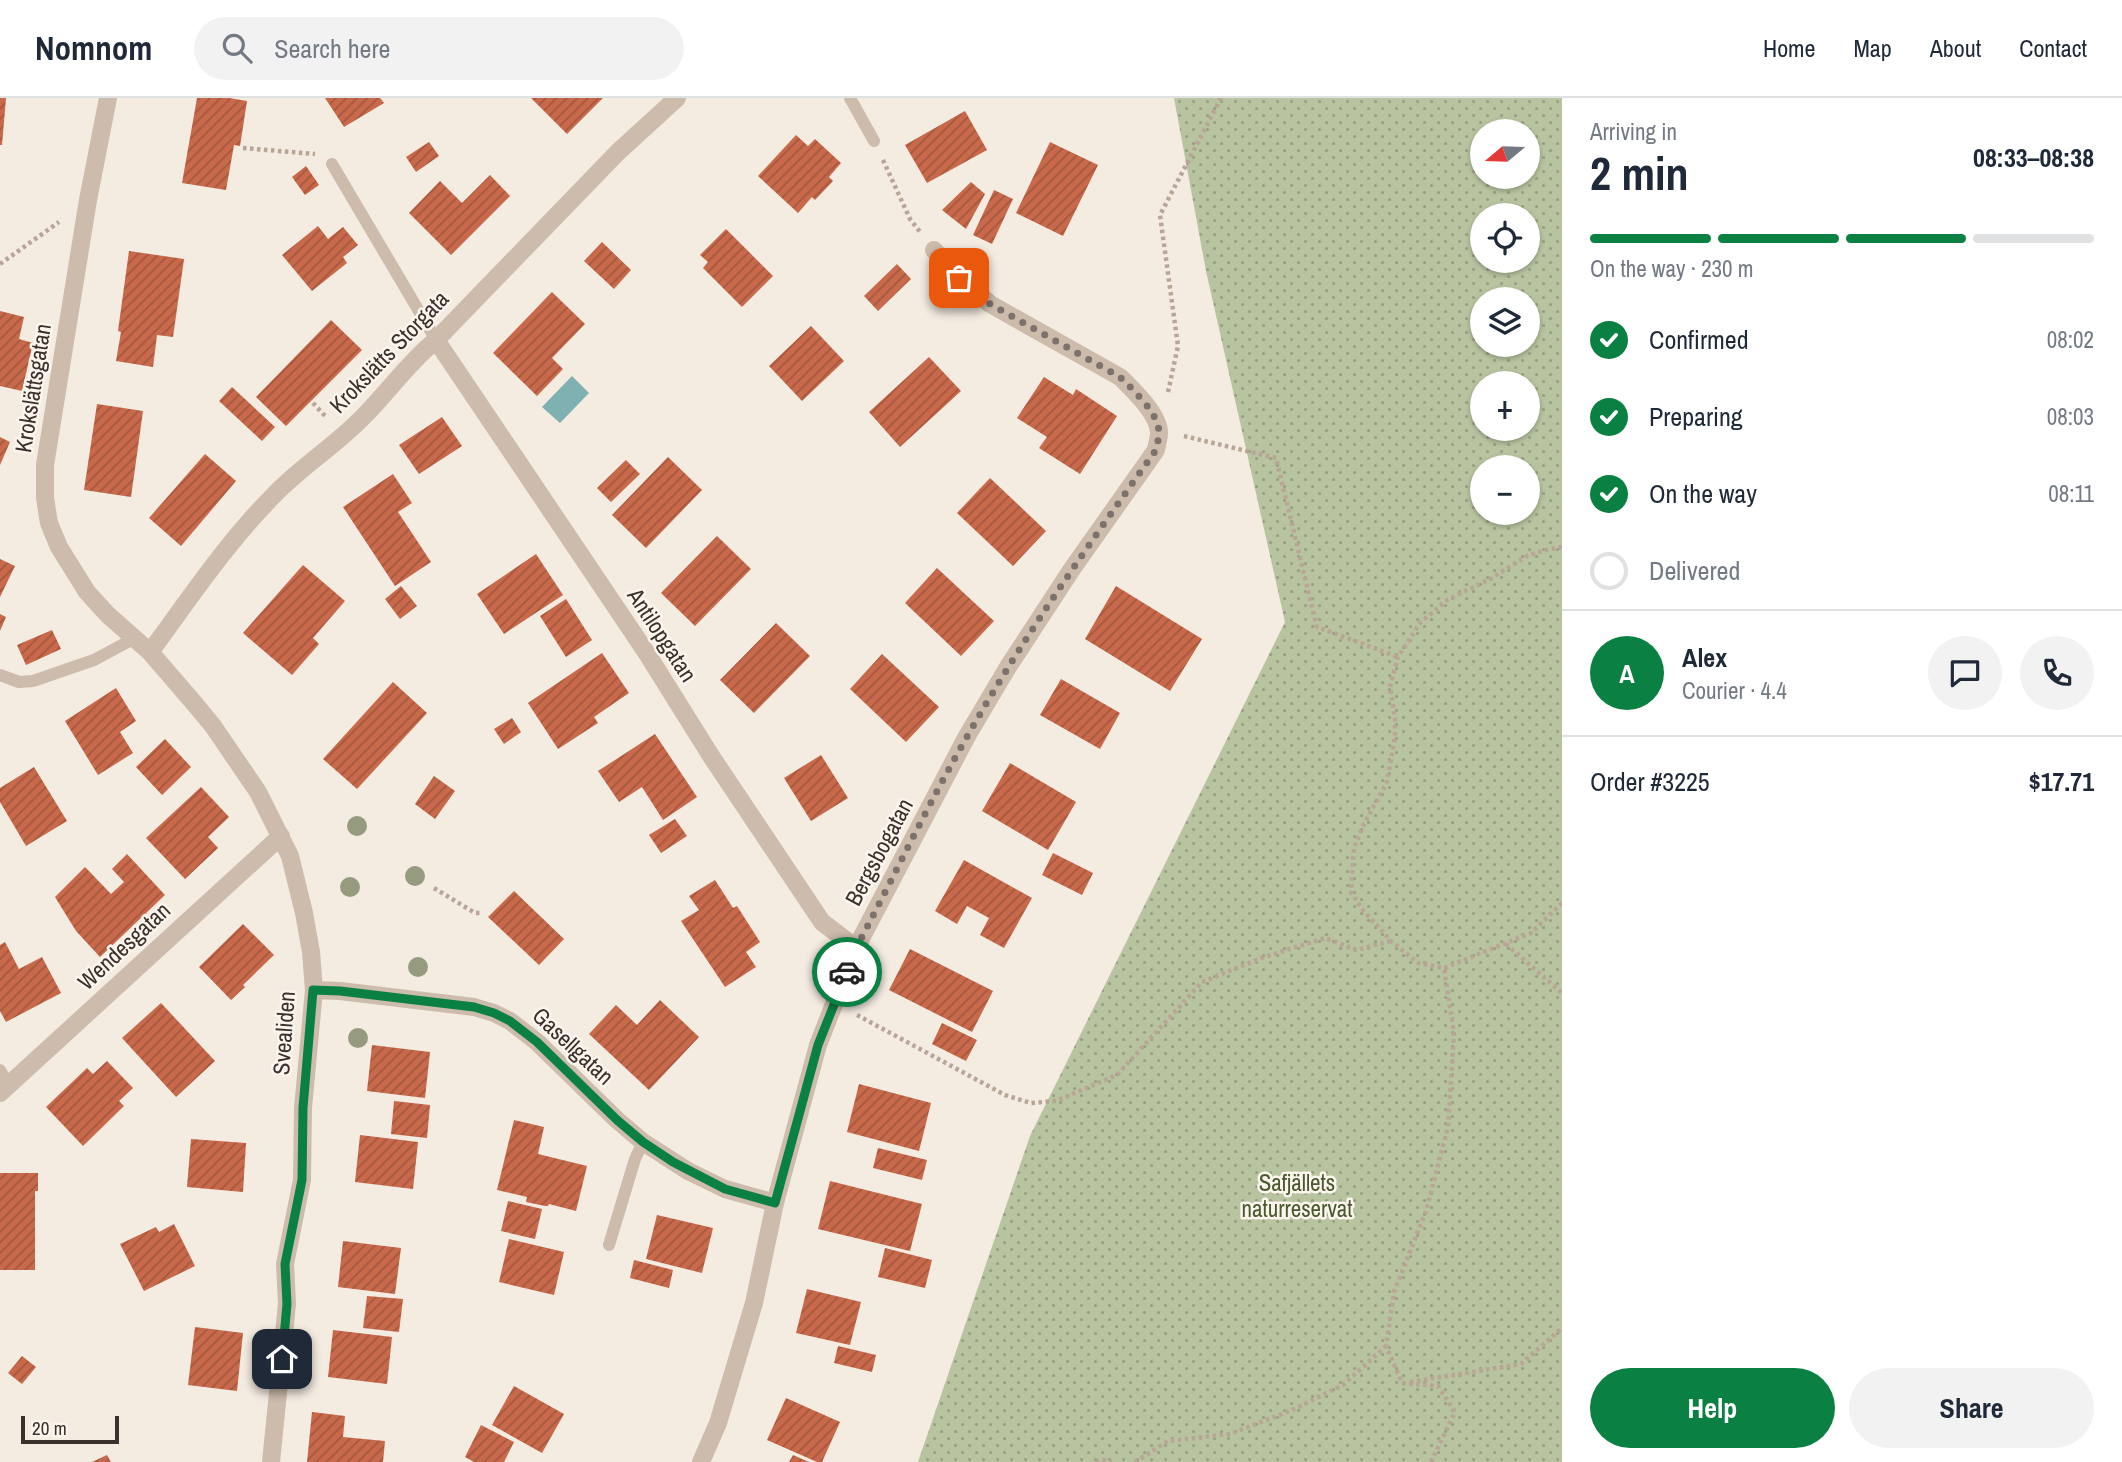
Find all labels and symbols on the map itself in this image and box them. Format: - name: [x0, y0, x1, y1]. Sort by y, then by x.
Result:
- north arrow: [1470, 119, 1540, 189]
- pin: [929, 248, 989, 308]
- street label: Krokslätts Storgata: [322, 283, 455, 420]
- street label: Krokslättsgatan: [7, 321, 58, 455]
- street label: Antilopgatan: [620, 581, 704, 688]
- street label: Bergsbogatan: [837, 793, 920, 911]
- street label: Wendesgatan: [71, 895, 177, 997]
- courier: [812, 937, 882, 1007]
- street label: Svealiden: [265, 990, 302, 1076]
- street label: Gasellgatan: [526, 1000, 621, 1091]
- park label: Safjällets naturreservat: [1241, 1167, 1353, 1224]
- pin: [252, 1329, 312, 1389]
- scale bar: [21, 1413, 119, 1445]

